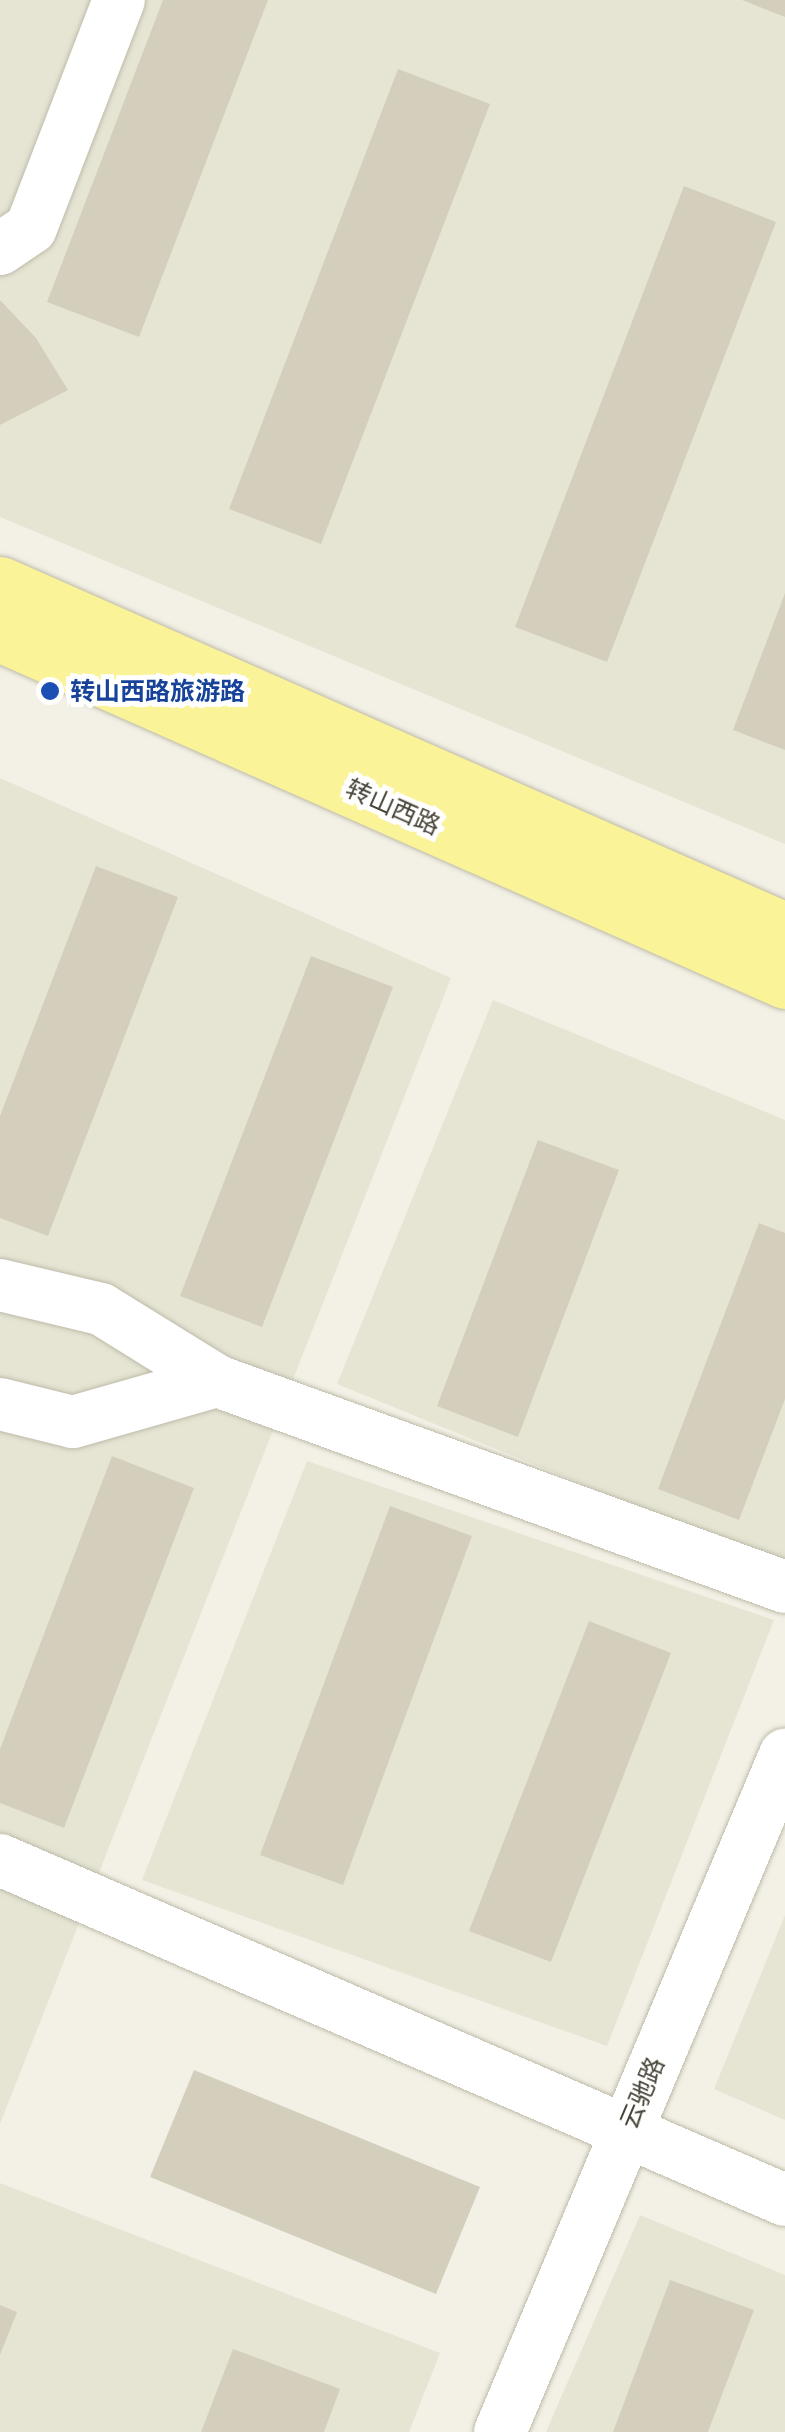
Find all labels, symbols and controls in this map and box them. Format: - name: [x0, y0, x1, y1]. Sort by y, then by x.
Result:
- place label: 转山西路旅游路: [70, 676, 245, 706]
- marker: 转山西路旅游路: [39, 680, 61, 702]
- street label: 转山西路: [341, 773, 445, 841]
- street label: 云驰路: [614, 2053, 670, 2133]

